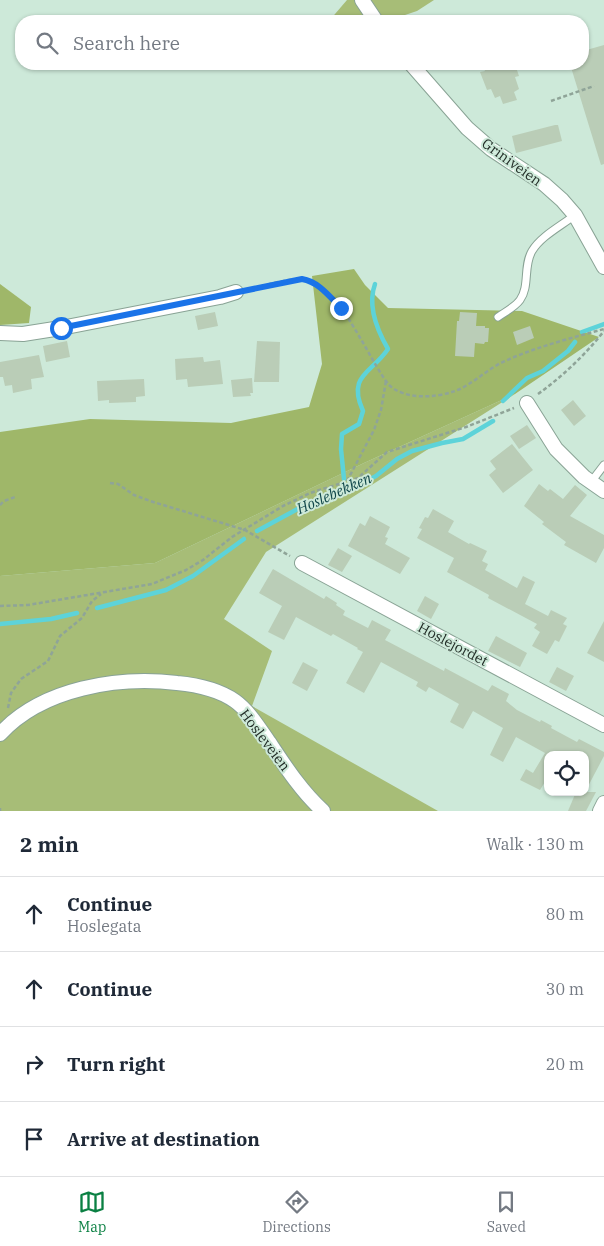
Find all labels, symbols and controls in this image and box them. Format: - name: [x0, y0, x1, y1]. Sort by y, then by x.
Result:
- search box: [15, 15, 589, 70]
- icon: search: [33, 29, 61, 57]
- text: Search here: [73, 31, 180, 55]
- street label: Griniveien: [478, 134, 546, 190]
- route end: [330, 297, 353, 320]
- route start: [50, 317, 73, 340]
- water label: Hoslebekken: [293, 468, 375, 518]
- street label: Hoslejordet: [415, 618, 491, 670]
- street label: Hosleveien: [236, 705, 294, 775]
- map controls: [544, 751, 589, 796]
- button: locate: [544, 751, 589, 796]
- text: 2 min: [20, 830, 79, 858]
- text: Walk · 130 m: [486, 834, 584, 854]
- text: Continue: [67, 892, 152, 916]
- icon: ahead: [20, 900, 48, 928]
- text: 80 m: [546, 904, 584, 924]
- text: Hoslegata: [67, 916, 141, 936]
- icon: ahead: [20, 975, 48, 1003]
- text: Continue: [67, 977, 152, 1001]
- text: 30 m: [546, 979, 584, 999]
- icon: right: [20, 1050, 48, 1078]
- text: Turn right: [67, 1052, 165, 1076]
- text: 20 m: [546, 1054, 584, 1074]
- icon: arrive: [20, 1125, 48, 1153]
- text: Arrive at destination: [67, 1127, 260, 1151]
- tab: Map: [78, 1188, 106, 1236]
- tab: Directions: [262, 1188, 331, 1236]
- tab: Saved: [487, 1188, 526, 1236]

